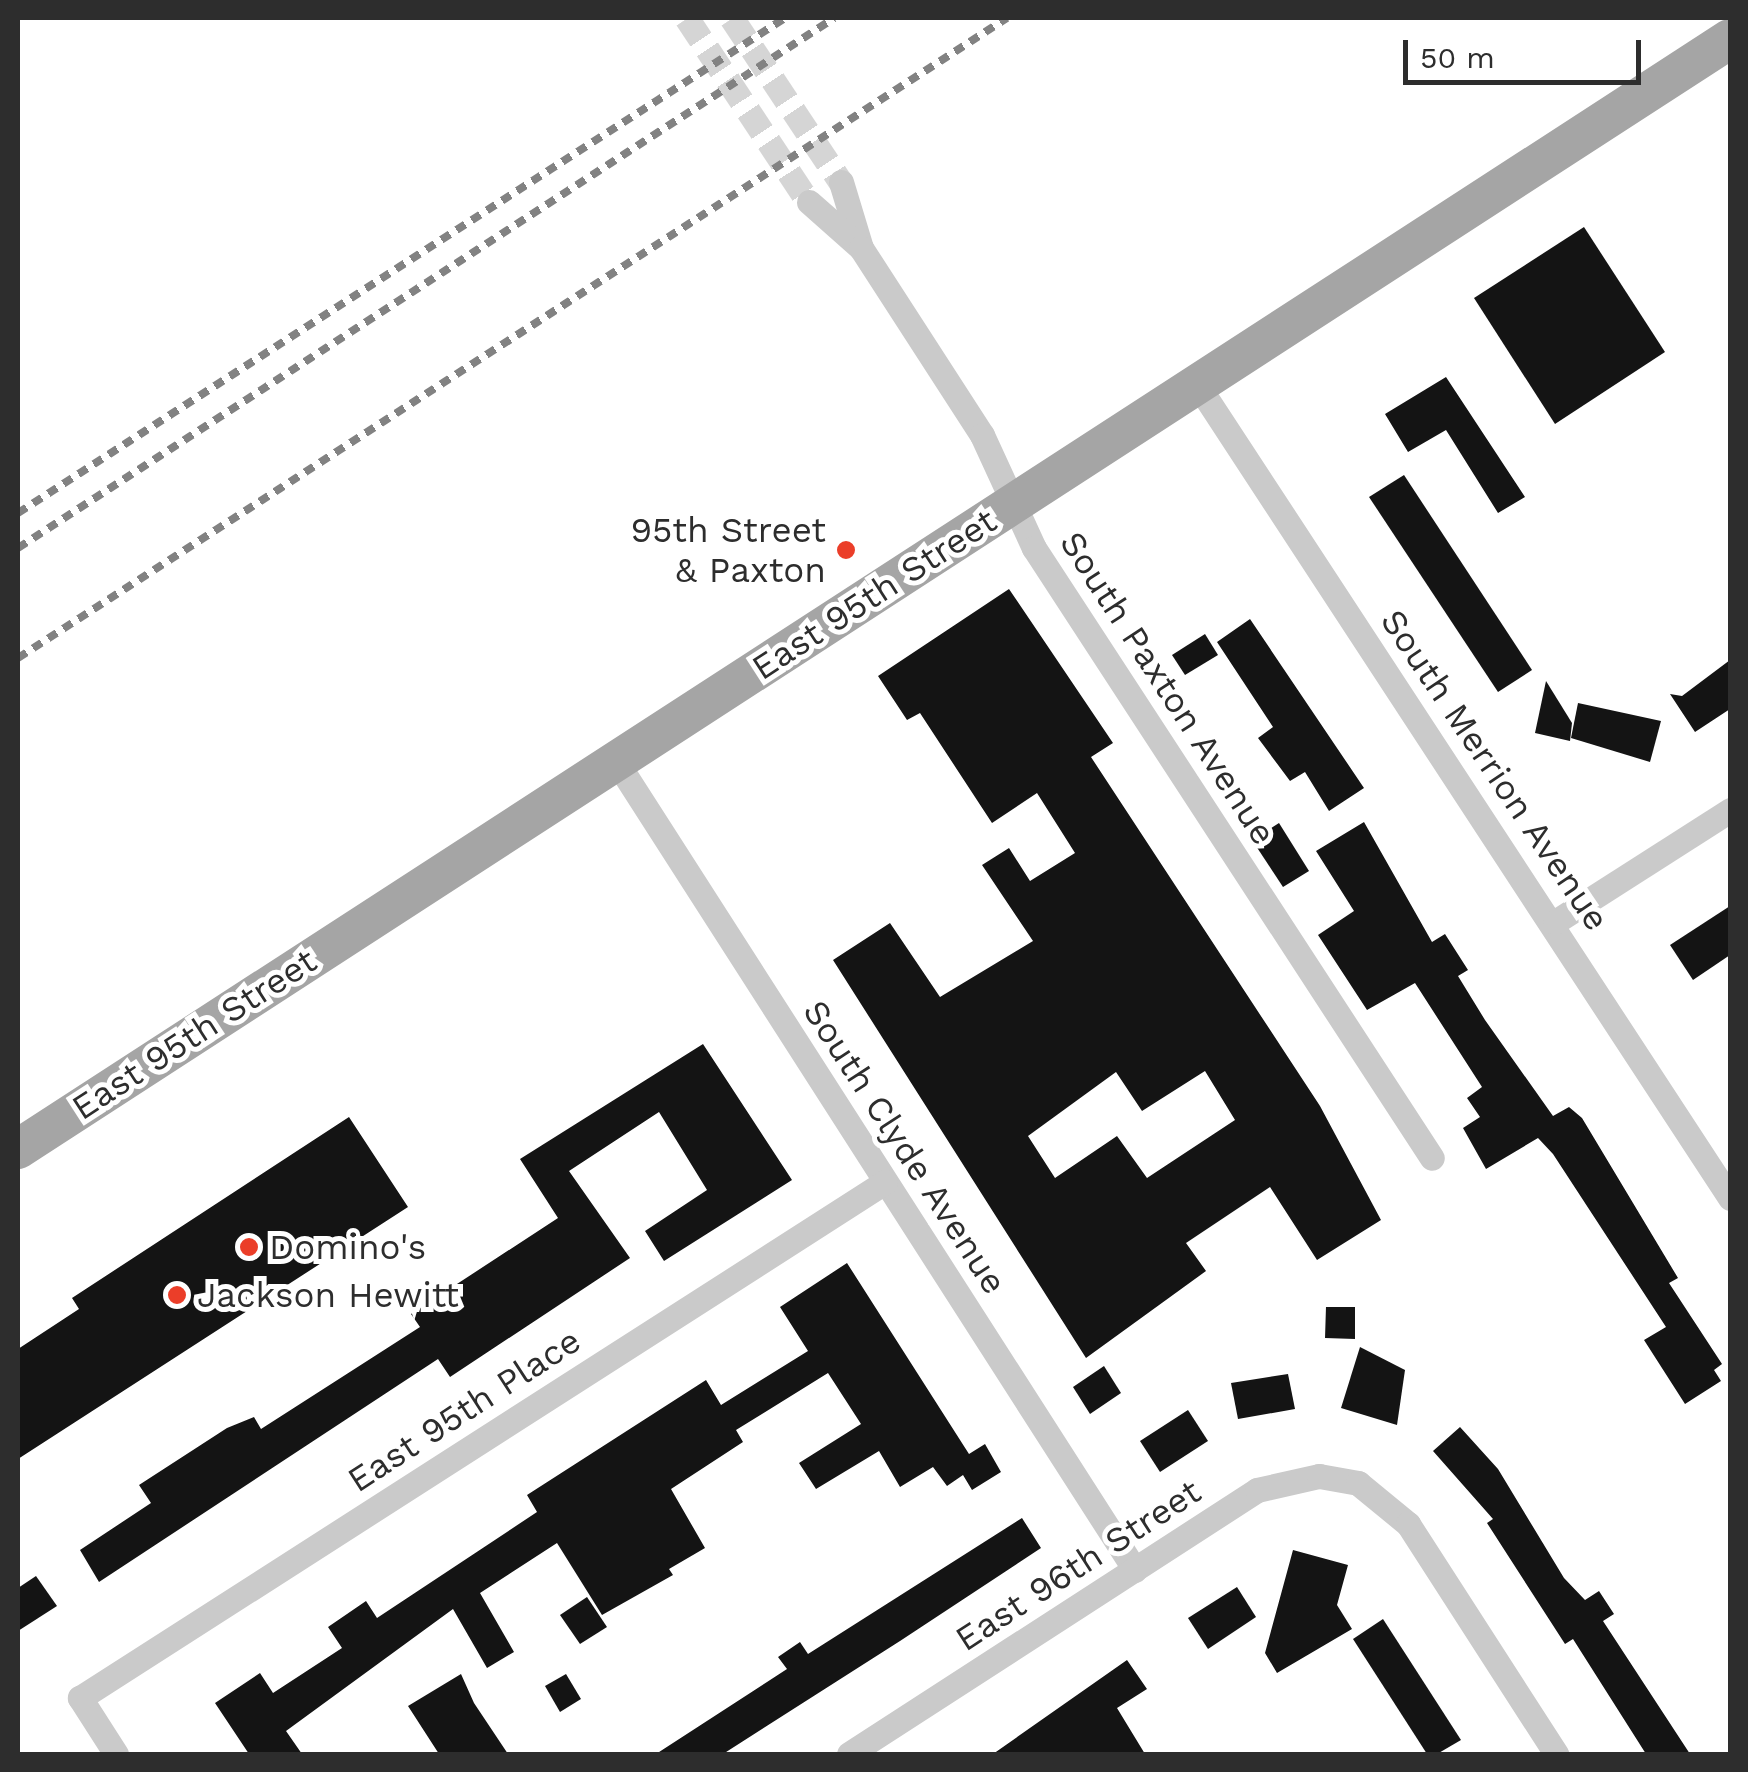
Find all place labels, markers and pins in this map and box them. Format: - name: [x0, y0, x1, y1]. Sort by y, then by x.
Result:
- place label: 95th Street & Paxton: [630, 509, 826, 591]
- marker: 95th Street & Paxton: [835, 539, 857, 561]
- place label: Domino's: [269, 1226, 426, 1268]
- marker: Domino's: [238, 1236, 260, 1258]
- place label: Jackson Hewitt: [197, 1274, 459, 1316]
- marker: Jackson Hewitt: [166, 1284, 188, 1306]

